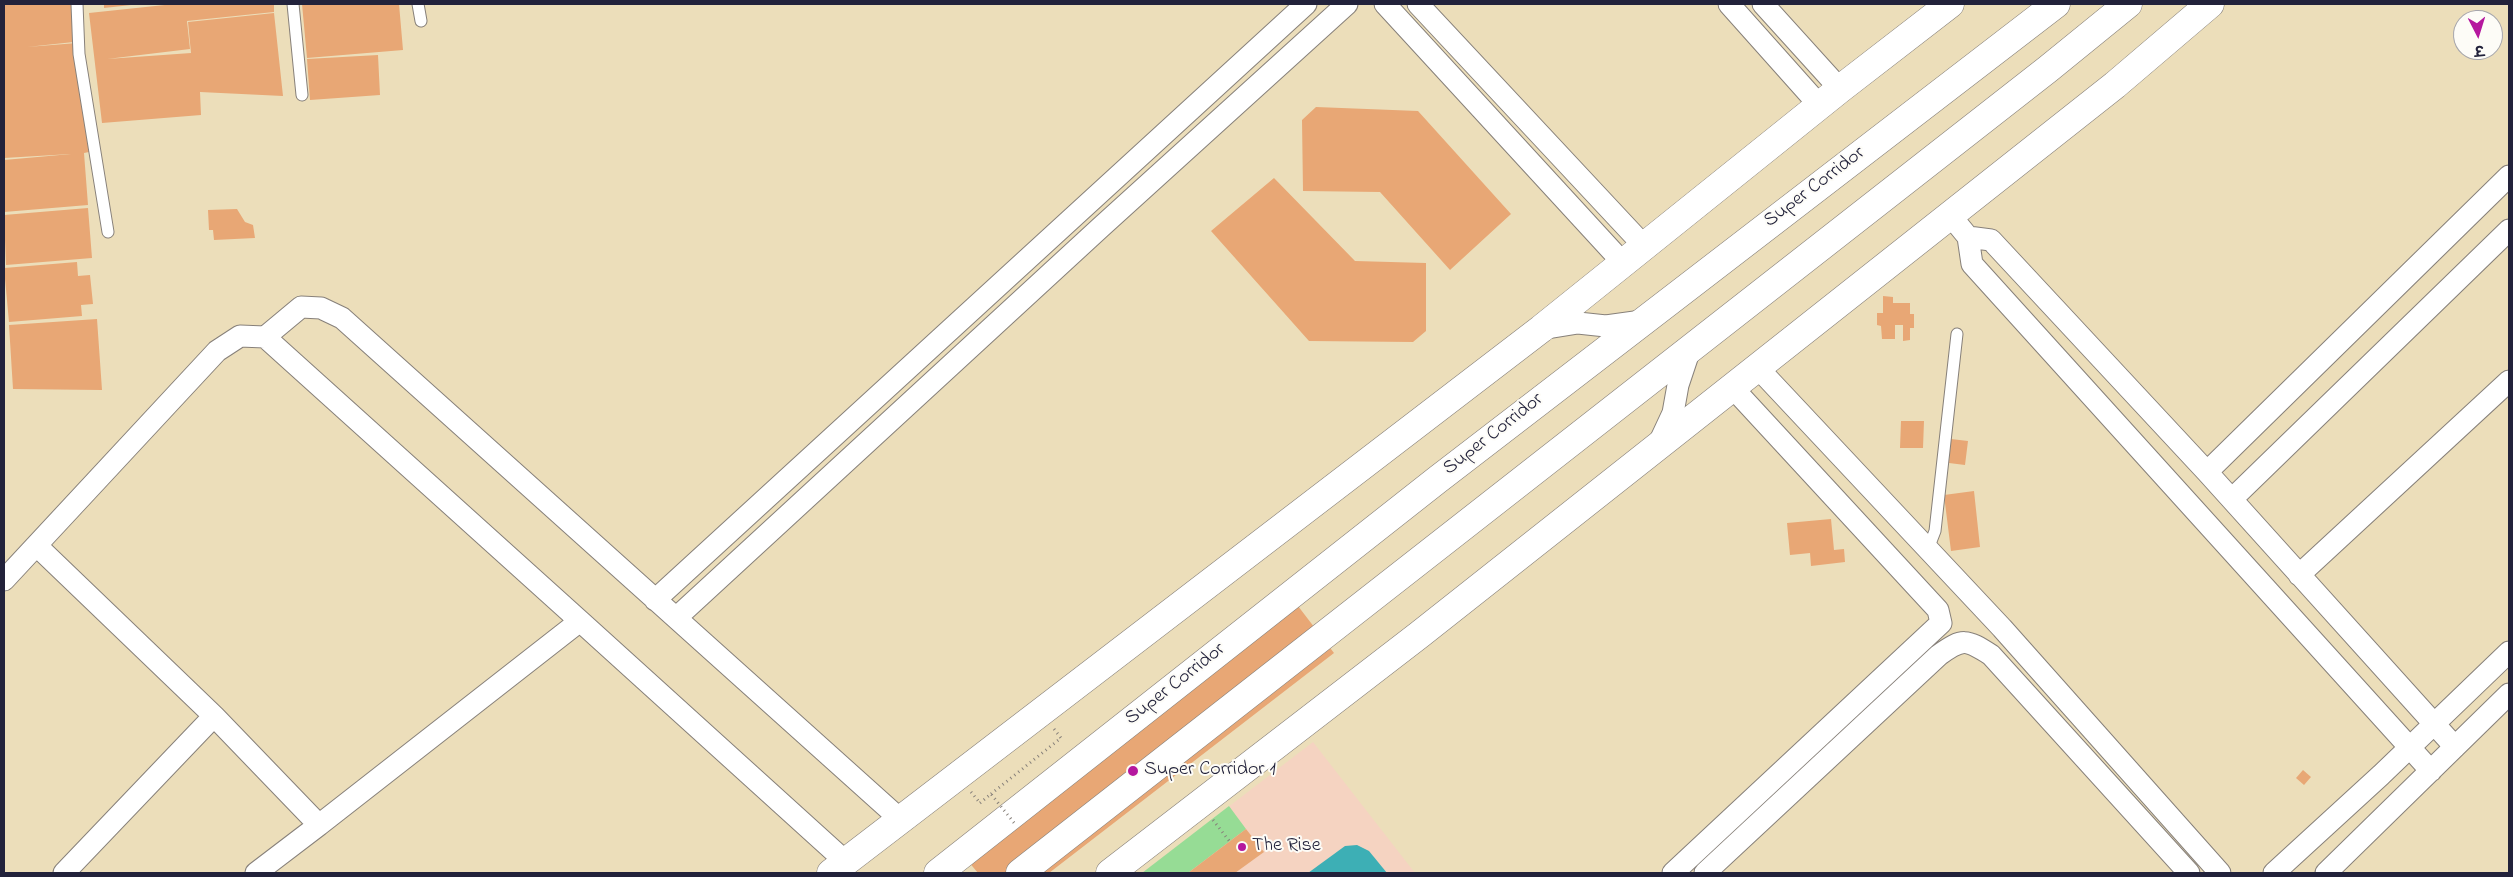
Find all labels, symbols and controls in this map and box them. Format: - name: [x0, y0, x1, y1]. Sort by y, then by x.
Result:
- north arrow: [2453, 10, 2503, 60]
- text: उ: [2474, 39, 2485, 60]
- street label: Super Corridor: [1760, 142, 1870, 234]
- street label: Super Corridor: [1439, 388, 1549, 482]
- street label: Super Corridor: [1121, 638, 1231, 732]
- place label: Super Corridor 1: [1144, 759, 1276, 783]
- marker: Super Corridor 1: [1126, 764, 1140, 778]
- place label: The Rise: [1252, 835, 1321, 859]
- marker: The Rise: [1236, 841, 1248, 853]

